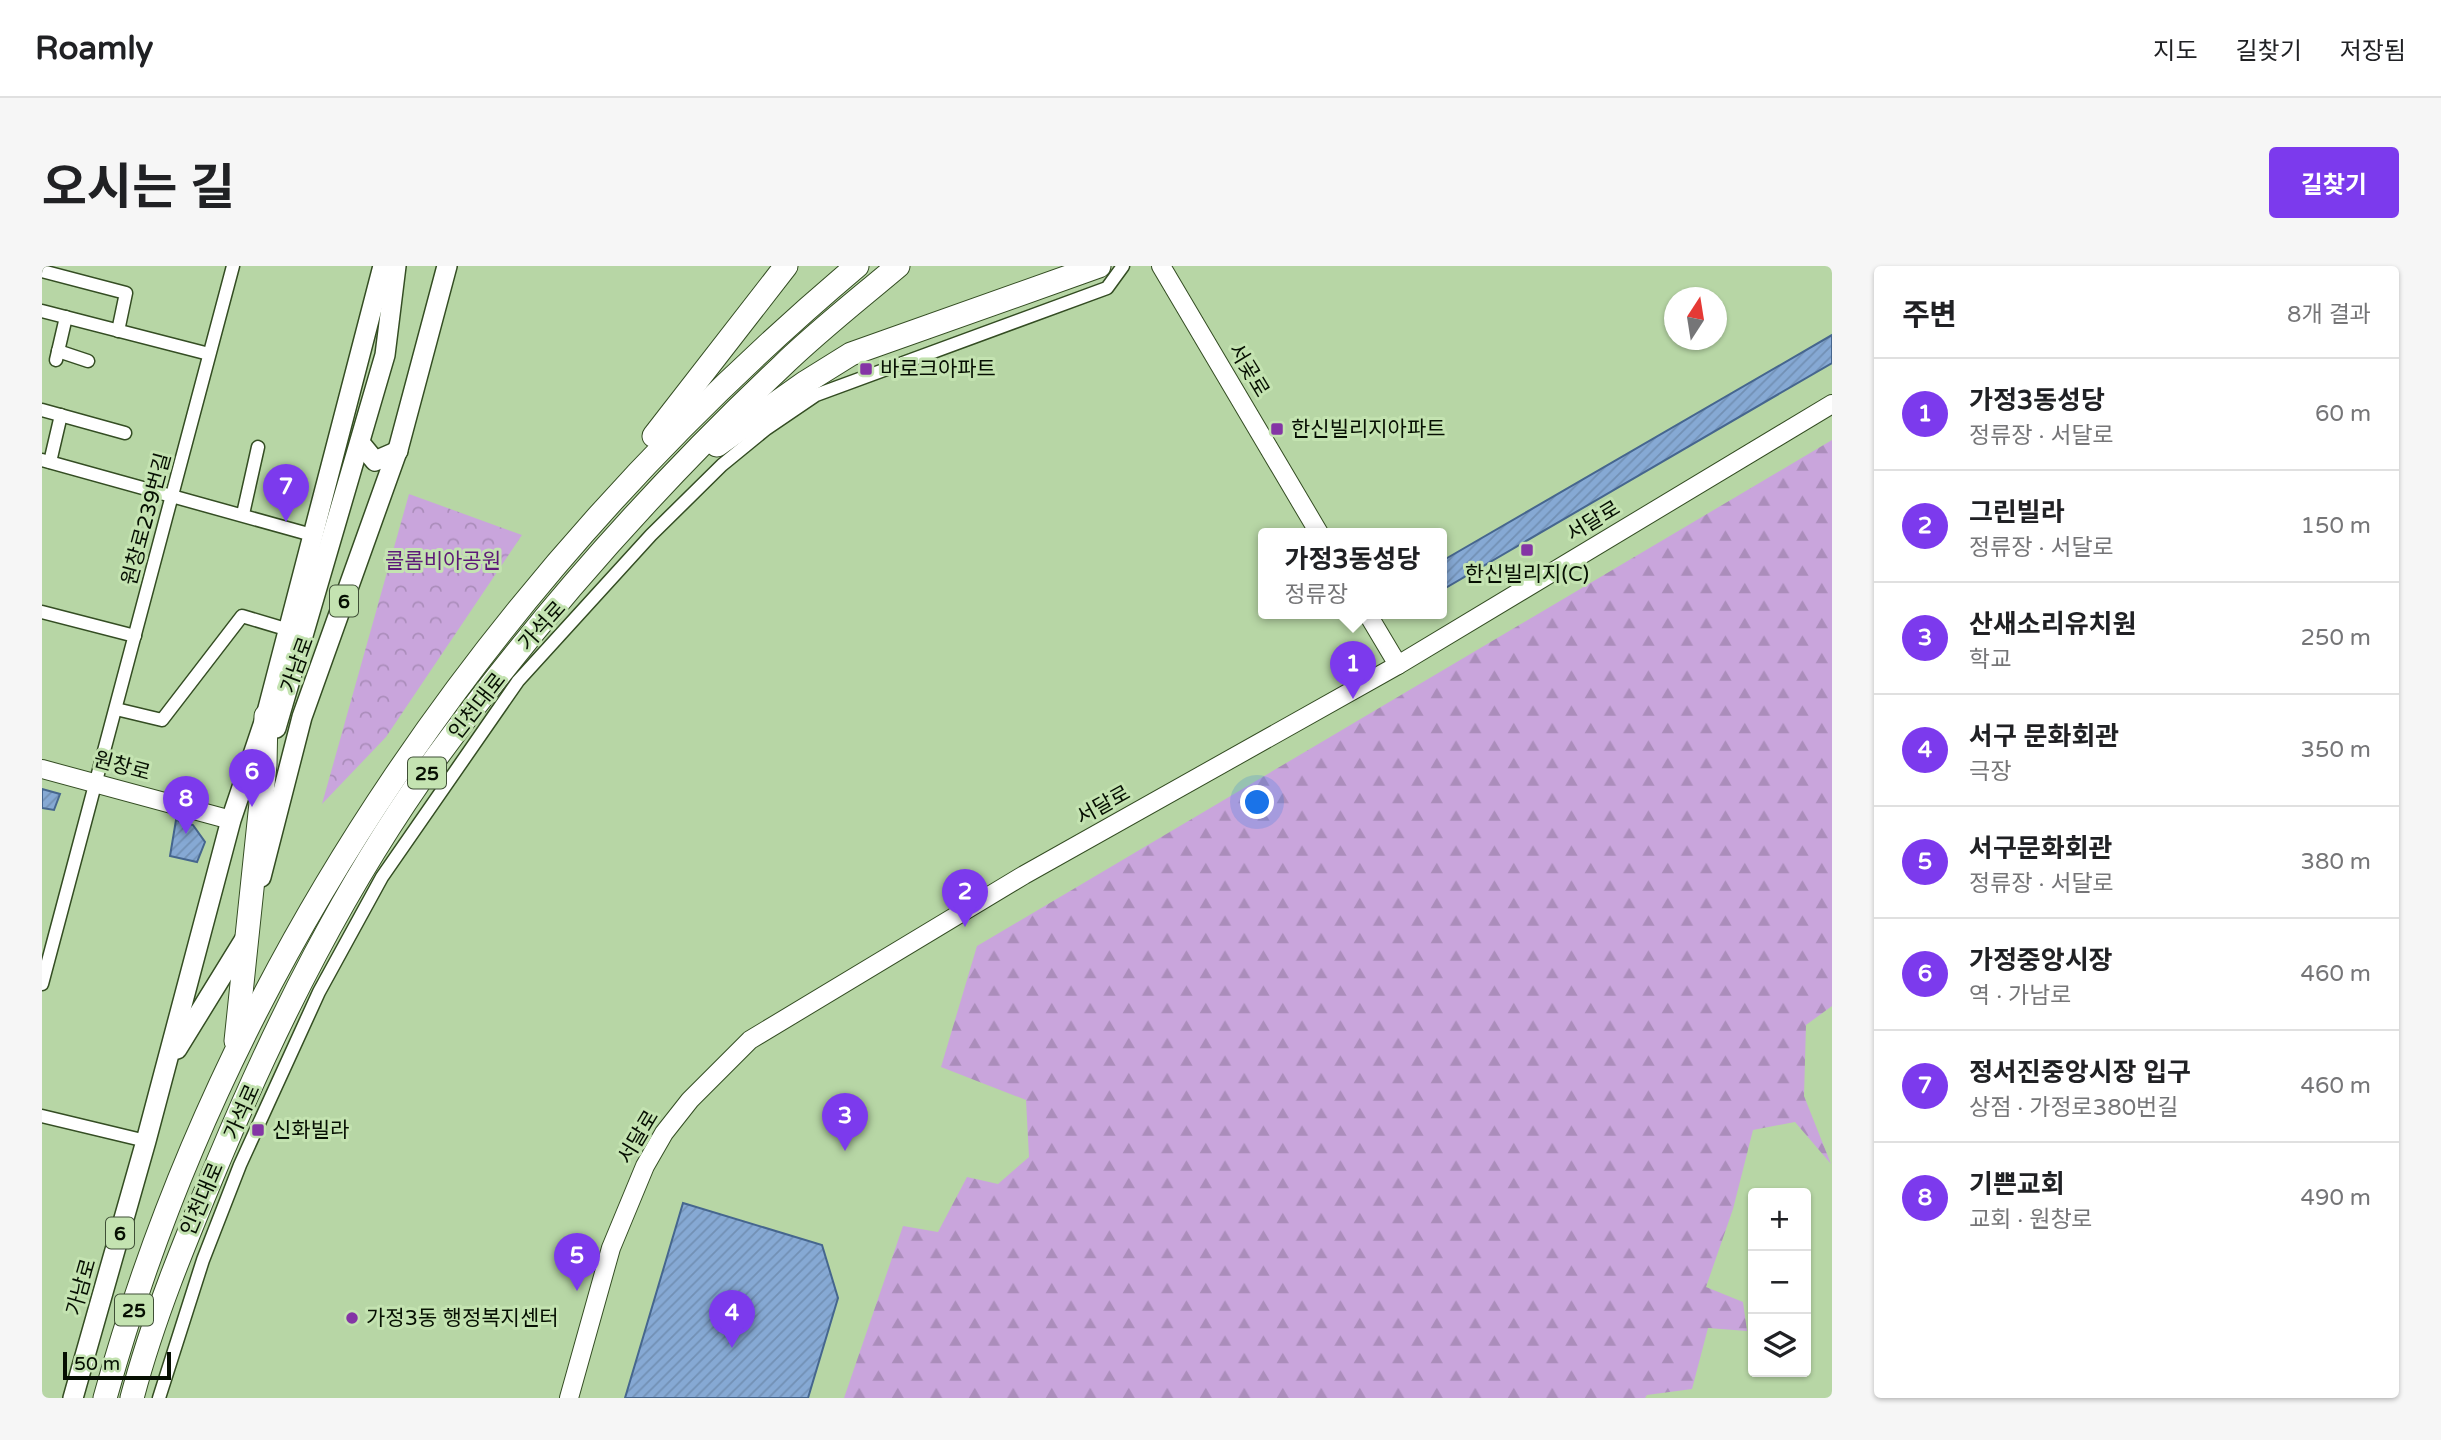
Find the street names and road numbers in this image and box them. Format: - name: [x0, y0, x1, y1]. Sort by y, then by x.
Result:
- street label: 서곶로: [1223, 339, 1274, 402]
- street label: 원창로239번길: [117, 450, 176, 588]
- street label: 서달로: [1562, 496, 1625, 547]
- road number: 6: [330, 586, 358, 616]
- street label: 가석로: [514, 596, 571, 656]
- street label: 가남로: [276, 634, 319, 697]
- street label: 인천대로: [444, 668, 511, 744]
- street label: 원창로: [91, 747, 153, 786]
- road number: 25: [408, 758, 446, 788]
- street label: 서달로: [1072, 780, 1135, 830]
- street label: 가석로: [219, 1081, 266, 1144]
- street label: 서달로: [613, 1106, 664, 1169]
- street label: 인천대로: [176, 1159, 229, 1240]
- road number: 6: [106, 1217, 134, 1248]
- street label: 가남로: [61, 1256, 101, 1318]
- road number: 25: [115, 1294, 153, 1326]

